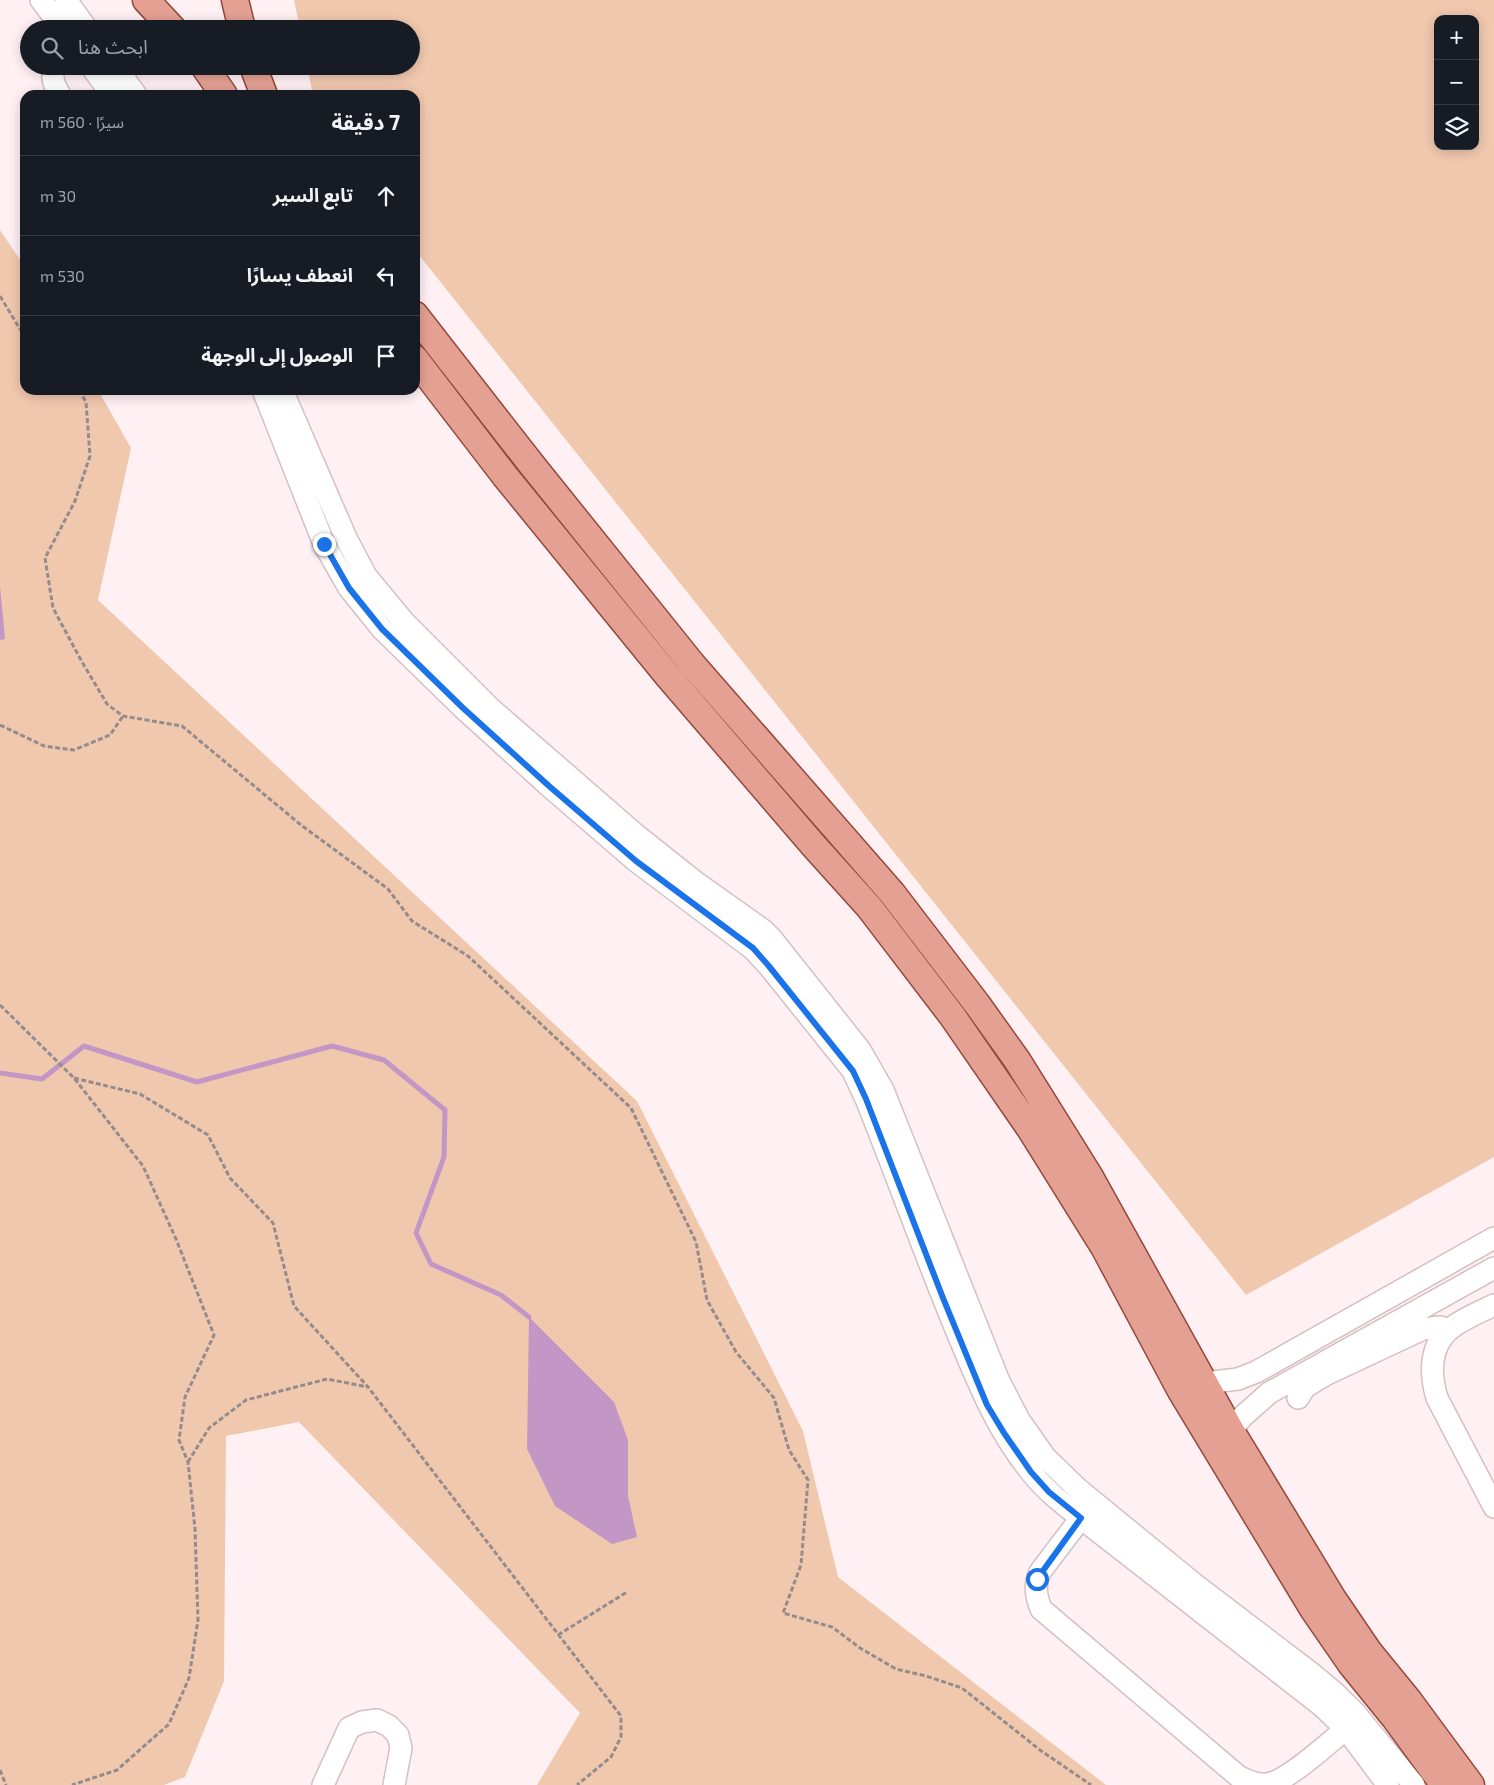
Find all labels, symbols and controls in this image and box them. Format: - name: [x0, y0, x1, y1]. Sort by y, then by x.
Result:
- map controls: [1434, 15, 1479, 150]
- button: +: [1434, 15, 1479, 60]
- search box: [20, 20, 420, 75]
- icon: search: [38, 34, 66, 62]
- text: ابحث هنا: [78, 35, 148, 58]
- button: −: [1434, 60, 1479, 105]
- button: layers: [1434, 105, 1479, 150]
- text: 7 دقيقة: [332, 109, 400, 134]
- text: سيرًا · 560 m: [40, 112, 124, 131]
- icon: ahead: [372, 182, 400, 210]
- text: تابع السير: [273, 183, 353, 206]
- text: 30 m: [40, 186, 76, 205]
- icon: left: [372, 262, 400, 290]
- text: انعطف يسارًا: [247, 263, 353, 286]
- text: 530 m: [40, 266, 85, 285]
- icon: arrive: [372, 342, 400, 370]
- text: الوصول إلى الوجهة: [201, 343, 353, 366]
- route end: [313, 533, 336, 556]
- route start: [1026, 1568, 1049, 1591]

